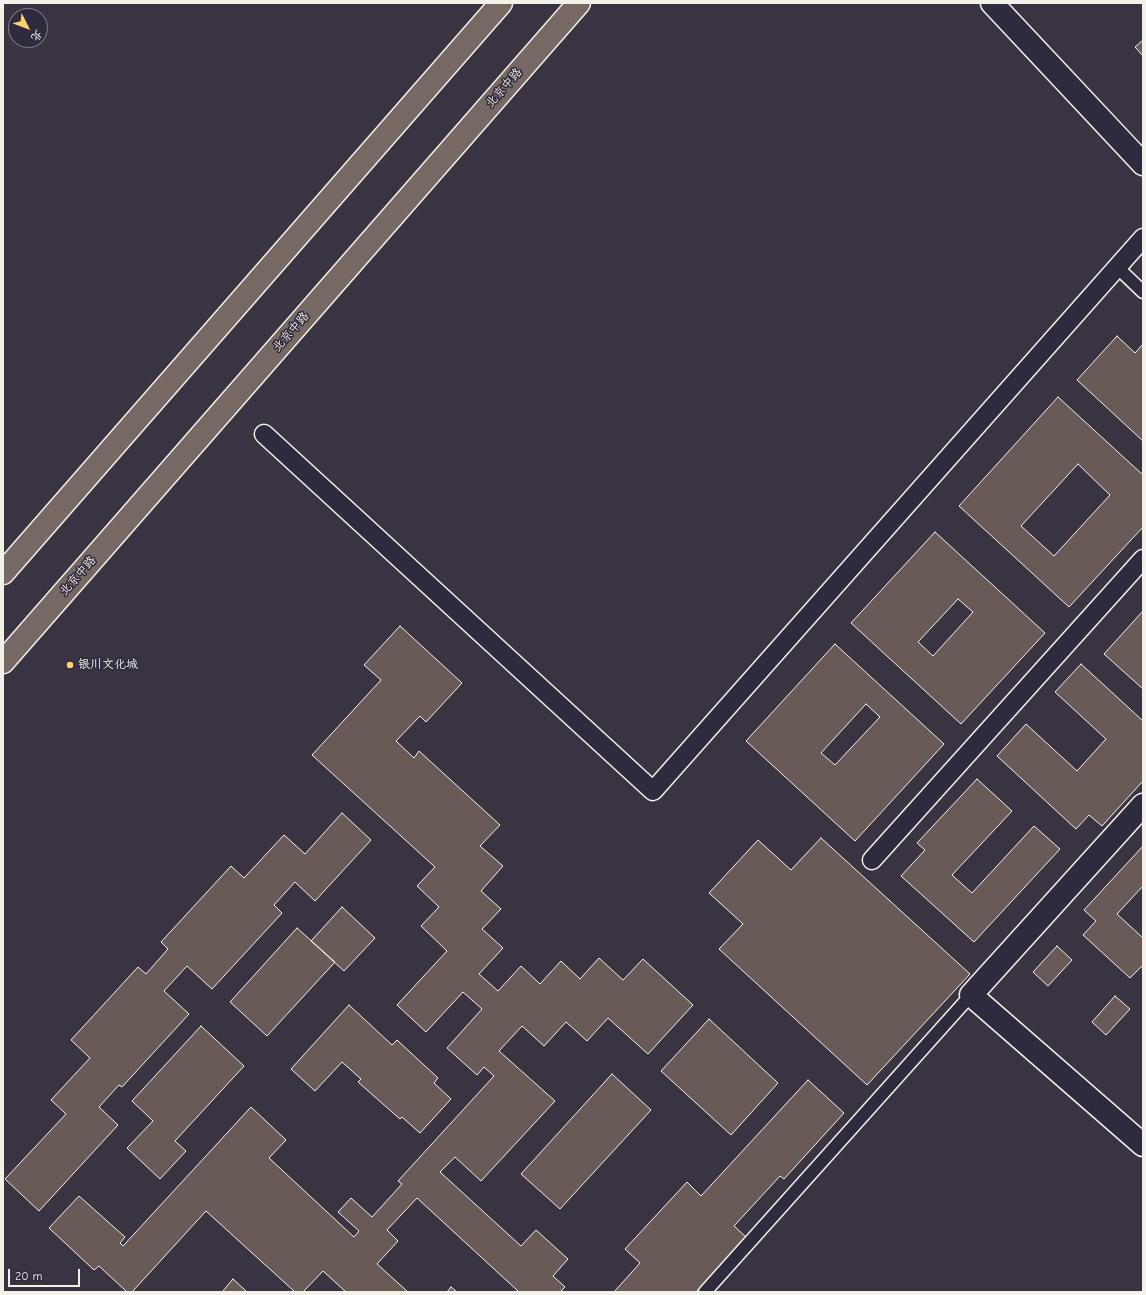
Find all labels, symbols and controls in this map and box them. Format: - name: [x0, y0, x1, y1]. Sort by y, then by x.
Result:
- north arrow: [8, 8, 48, 48]
- text: 北: [28, 27, 45, 44]
- street label: 北京中路: [483, 65, 525, 111]
- street label: 北京中路: [270, 309, 312, 355]
- street label: 北京中路: [57, 553, 99, 599]
- place label: 银川文化城: [78, 658, 138, 672]
- marker: 银川文化城: [65, 660, 75, 670]
- scale bar: [10, 1261, 82, 1287]
- text: 20 m: [15, 1269, 43, 1283]

